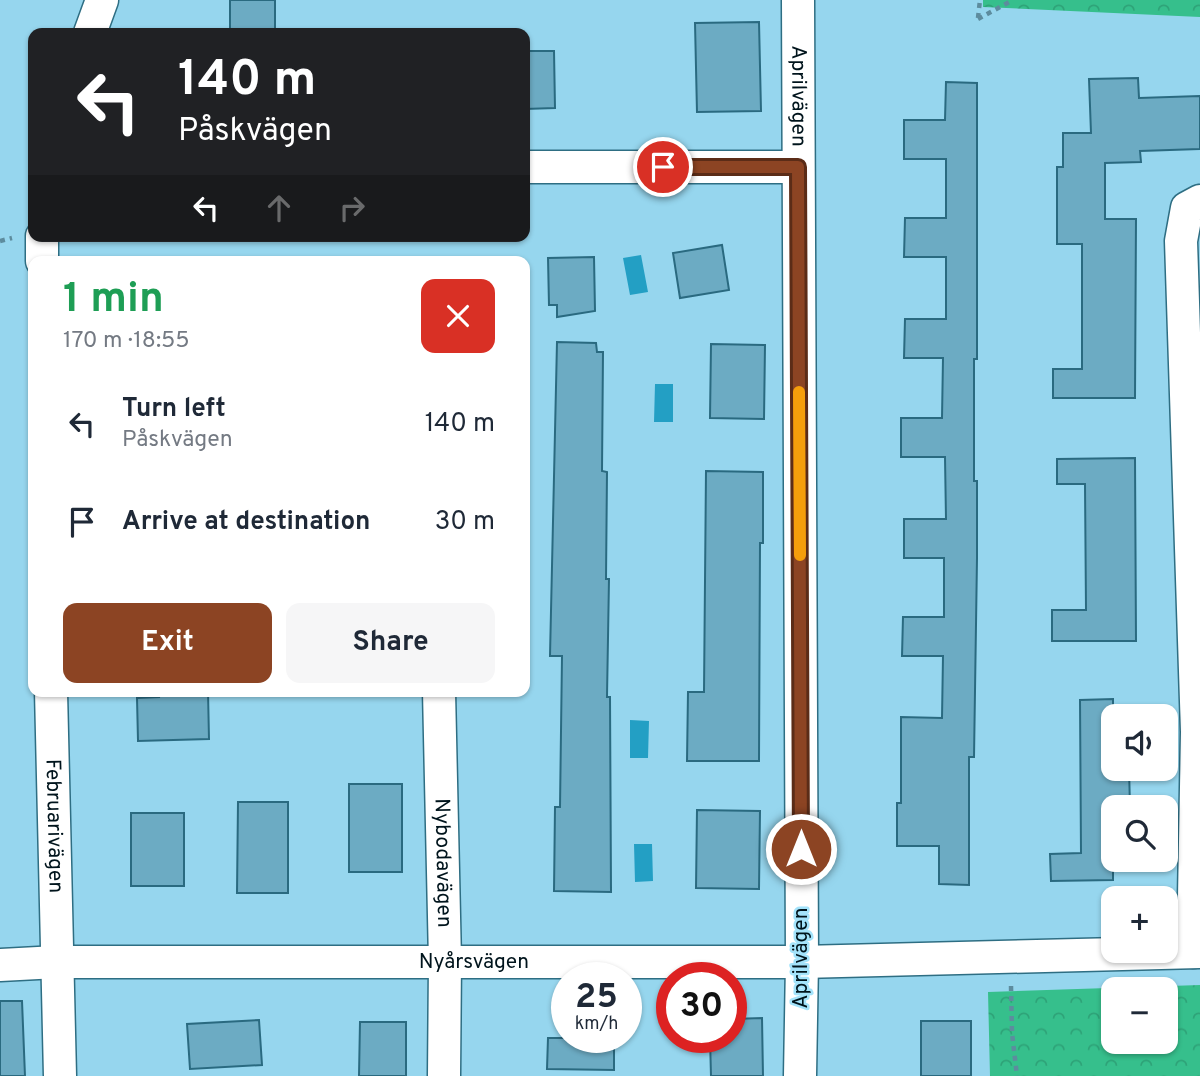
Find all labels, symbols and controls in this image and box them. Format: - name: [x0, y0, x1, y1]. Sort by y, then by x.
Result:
- street label: Aprilvägen: [785, 45, 812, 147]
- text: 140 m: [178, 51, 317, 113]
- icon: left: [63, 56, 154, 147]
- text: Påskvägen: [178, 112, 332, 152]
- pin: [633, 137, 693, 197]
- icon: arrive: [644, 148, 682, 186]
- icon: left: [187, 189, 225, 227]
- icon: ahead: [260, 189, 298, 227]
- icon: right: [333, 189, 371, 227]
- text: 1 min: [63, 274, 164, 327]
- button: close: [421, 279, 495, 353]
- text: 170 m · 18:55: [63, 327, 190, 356]
- text: Turn left: [122, 393, 226, 426]
- icon: left: [63, 405, 101, 443]
- text: 140 m: [425, 408, 495, 441]
- text: Påskvägen: [122, 426, 233, 455]
- icon: arrive: [63, 503, 101, 541]
- text: Arrive at destination: [122, 506, 370, 539]
- text: 30 m: [435, 506, 495, 539]
- button: Exit: [63, 603, 272, 683]
- button: Share: [286, 603, 495, 683]
- map controls: [1101, 704, 1178, 1054]
- button: sound: [1101, 704, 1178, 781]
- street label: Februarivägen: [39, 759, 69, 893]
- button: search: [1101, 795, 1178, 872]
- street label: Nybodavägen: [428, 798, 458, 928]
- position arrow: [764, 812, 838, 886]
- button: +: [1101, 886, 1178, 963]
- street label: Aprilvägen: [788, 907, 815, 1009]
- street label: Nyårsvägen: [419, 949, 529, 976]
- speed limit sign: 30: [656, 962, 747, 1053]
- text: 25: [575, 976, 618, 1020]
- button: −: [1101, 977, 1178, 1054]
- text: km/h: [575, 1013, 618, 1036]

